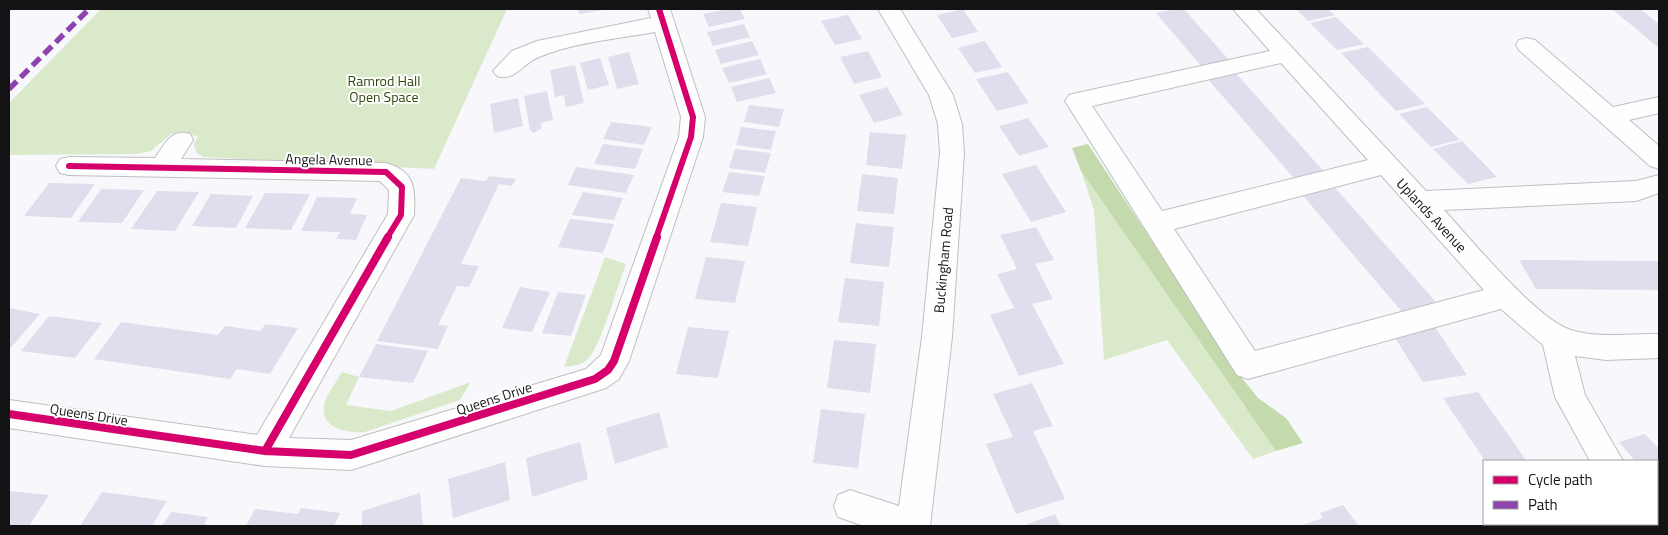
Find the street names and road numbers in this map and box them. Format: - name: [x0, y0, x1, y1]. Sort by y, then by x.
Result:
- street label: Angela Avenue: [285, 148, 373, 170]
- street label: Uplands Avenue: [1392, 173, 1472, 257]
- street label: Buckingham Road: [928, 206, 958, 314]
- street label: Queens Drive: [453, 376, 535, 420]
- street label: Queens Drive: [49, 397, 129, 431]

